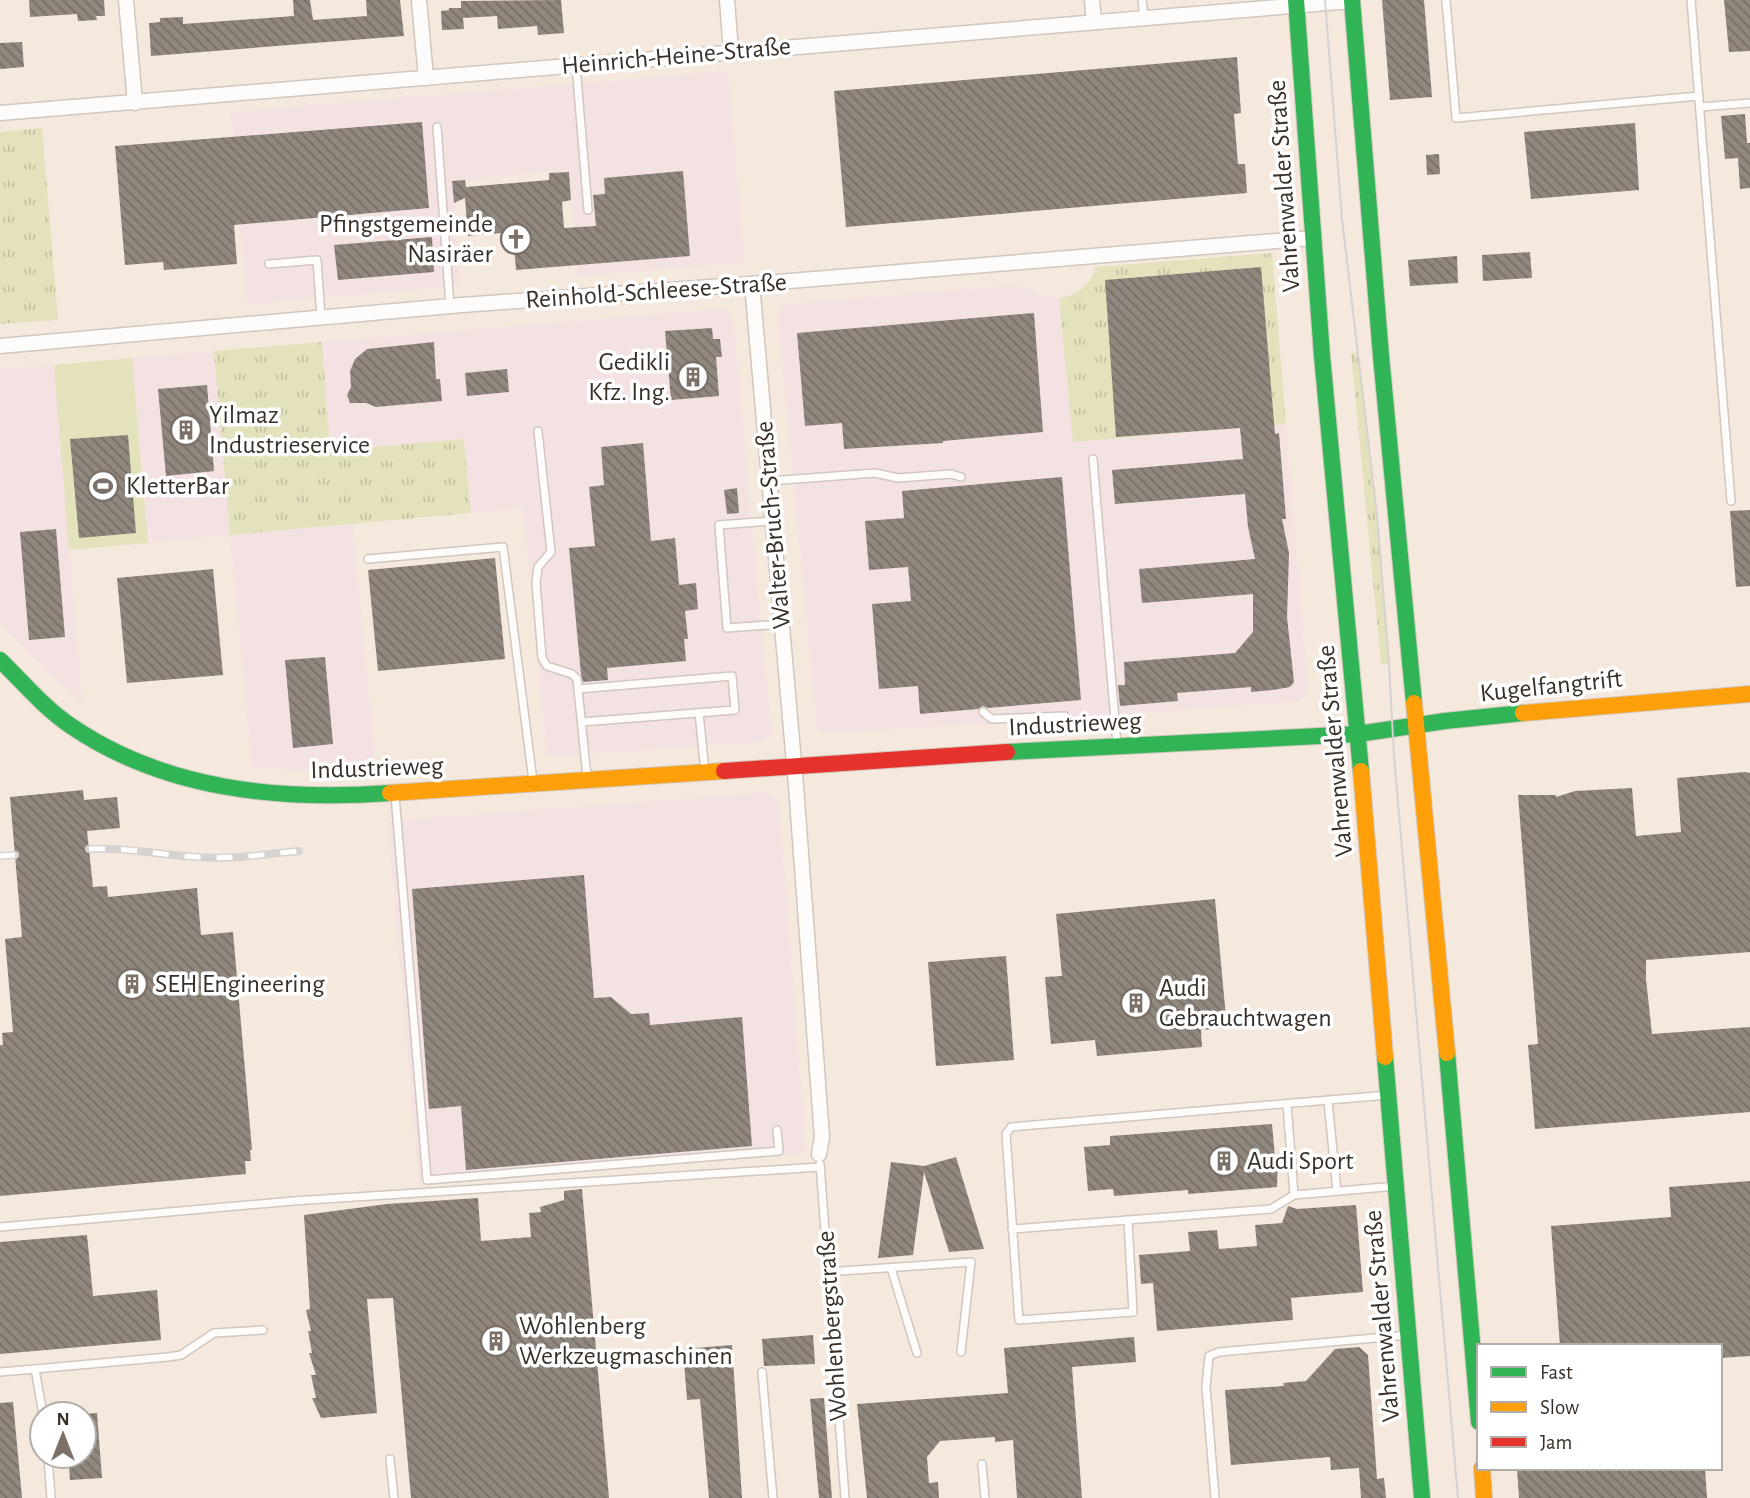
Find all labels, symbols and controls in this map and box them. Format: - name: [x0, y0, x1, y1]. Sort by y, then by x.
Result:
- street label: Heinrich-Heine-Straße: [560, 33, 792, 79]
- street label: Vahrenwalder Straße: [1264, 79, 1304, 293]
- place label: Pfingstgemeinde Nasiräer: [319, 211, 494, 267]
- church icon: Pfingstgemeinde Nasiräer: [499, 222, 533, 256]
- street label: Reinhold-Schleese-Straße: [525, 269, 787, 313]
- place label: Gedikli Kfz. Ing.: [588, 349, 670, 405]
- building icon: Gedikli Kfz. Ing.: [676, 360, 710, 394]
- place label: Yilmaz Industrieservice: [209, 402, 370, 458]
- building icon: Yilmaz Industrieservice: [169, 413, 203, 447]
- street label: Walter-Bruch-Straße: [751, 420, 795, 630]
- sports icon: KletterBar: [86, 469, 120, 503]
- place label: KletterBar: [126, 473, 230, 499]
- street label: Vahrenwalder Straße: [1313, 644, 1357, 858]
- street label: Kugelfangtrift: [1479, 666, 1623, 706]
- street label: Industrieweg: [1008, 708, 1142, 740]
- street label: Industrieweg: [310, 753, 444, 783]
- building icon: SEH Engineering: [115, 967, 149, 1001]
- place label: SEH Engineering: [155, 971, 325, 997]
- place label: Audi Gebrauchtwagen: [1159, 975, 1332, 1031]
- building icon: Audi Gebrauchtwagen: [1119, 986, 1153, 1020]
- building icon: Audi Sport: [1207, 1144, 1241, 1178]
- place label: Audi Sport: [1247, 1148, 1354, 1174]
- street label: Vahrenwalder Straße: [1360, 1209, 1404, 1423]
- street label: Wohlenbergstraße: [812, 1230, 852, 1422]
- place label: Wohlenberg Werkzeugmaschinen: [519, 1313, 733, 1369]
- building icon: Wohlenberg Werkzeugmaschinen: [479, 1324, 513, 1358]
- legend: [1477, 1344, 1722, 1470]
- text: Fast: [1540, 1362, 1573, 1383]
- text: Slow: [1540, 1397, 1579, 1418]
- north arrow: [28, 1400, 98, 1470]
- text: N: [56, 1410, 70, 1429]
- text: Jam: [1540, 1432, 1572, 1453]

